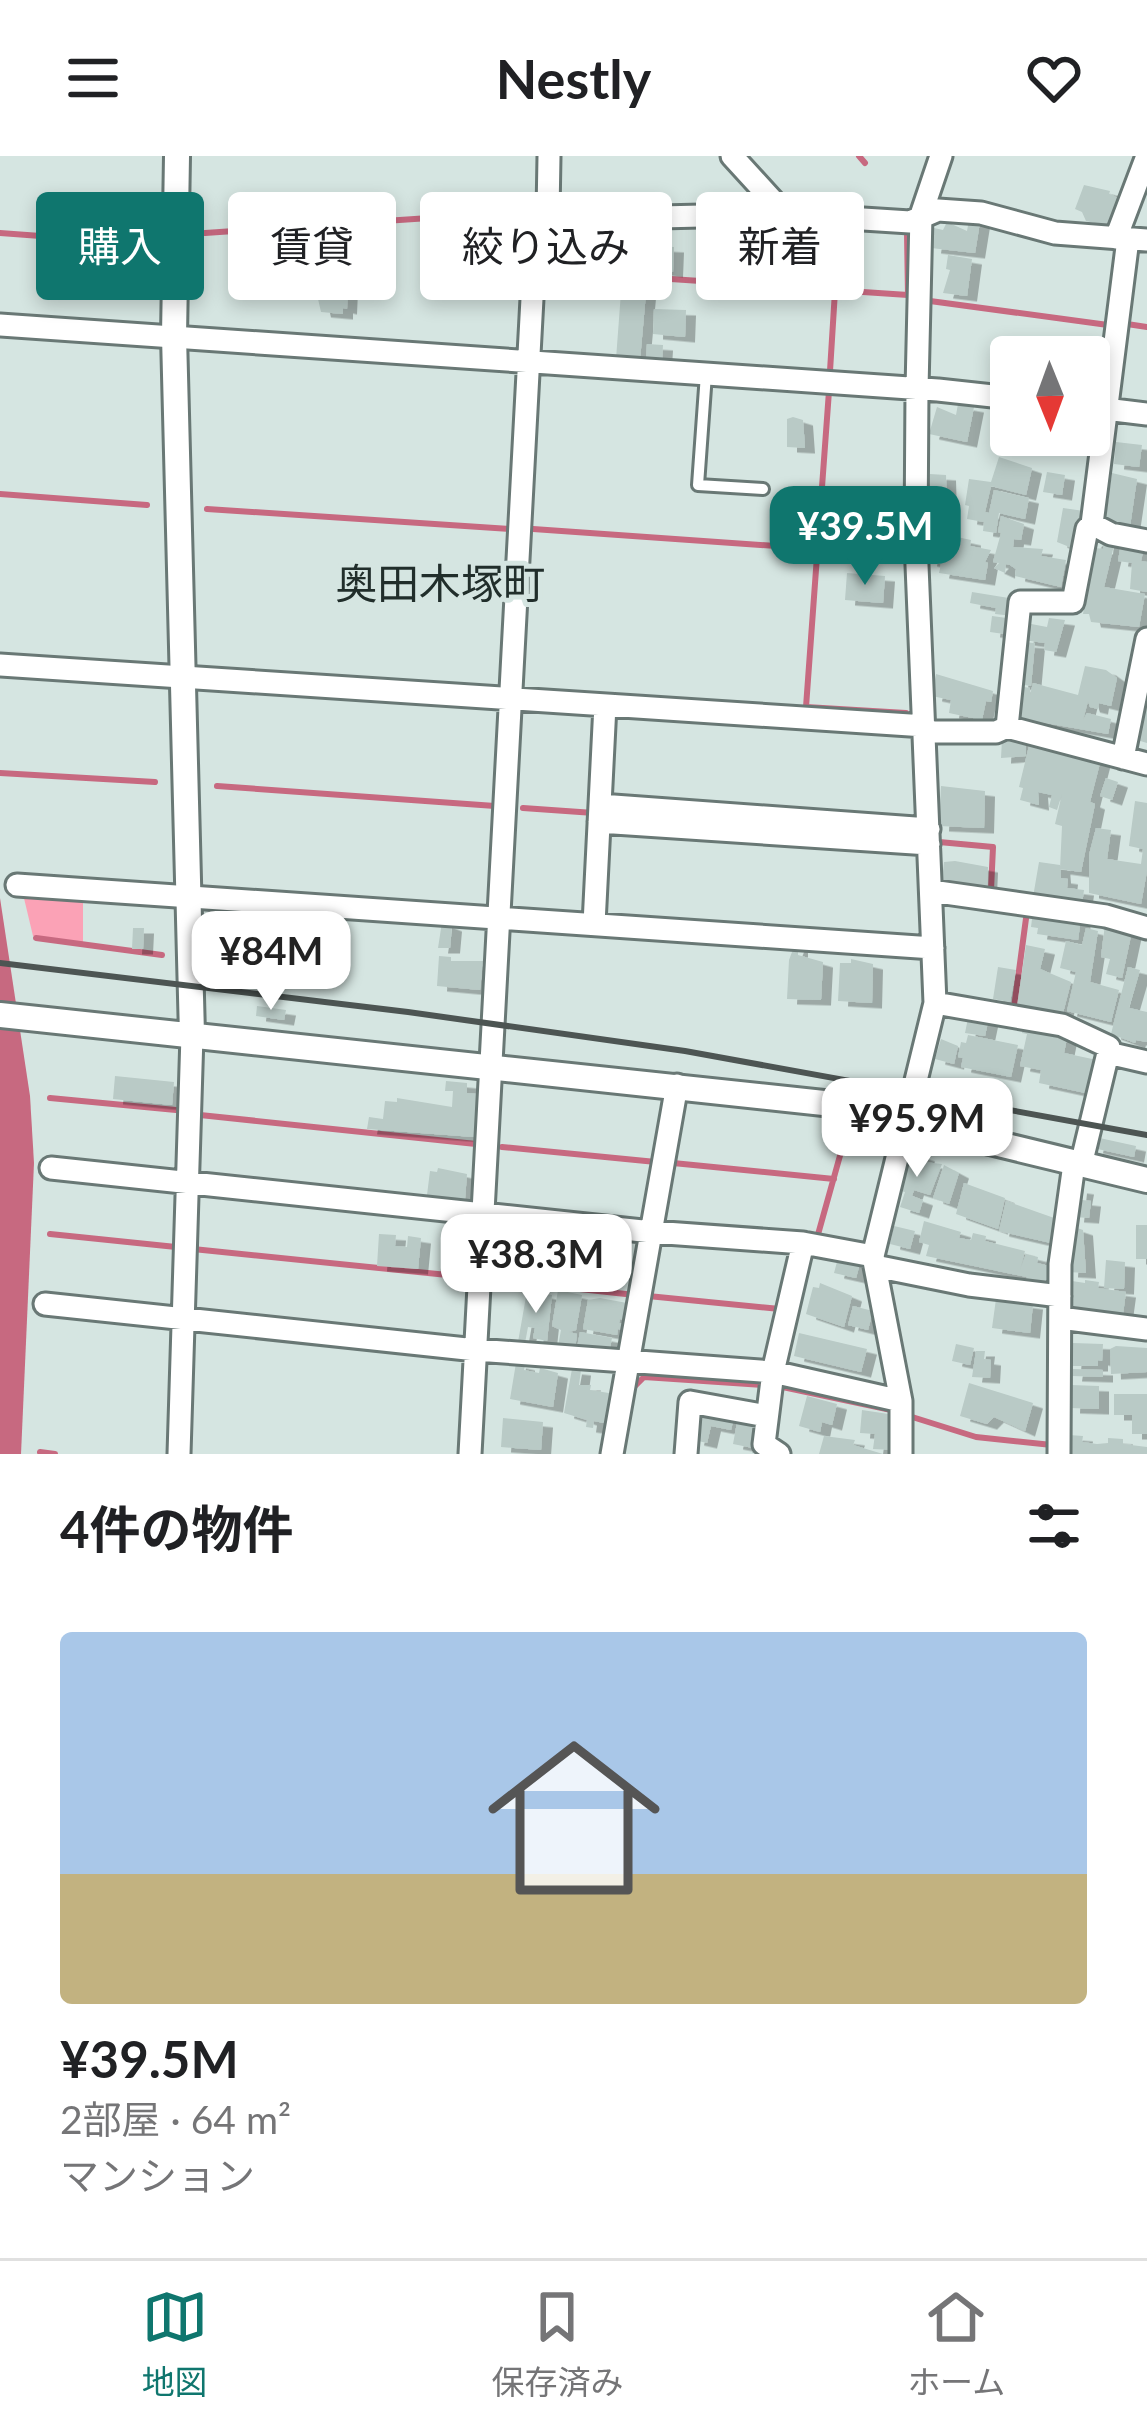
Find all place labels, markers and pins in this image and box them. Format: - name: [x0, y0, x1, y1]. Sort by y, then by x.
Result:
- pin: ¥39.5M: [767, 486, 963, 588]
- pin: ¥84M: [200, 911, 342, 1013]
- pin: ¥95.9M: [819, 1078, 1015, 1180]
- pin: ¥38.3M: [438, 1214, 634, 1316]

